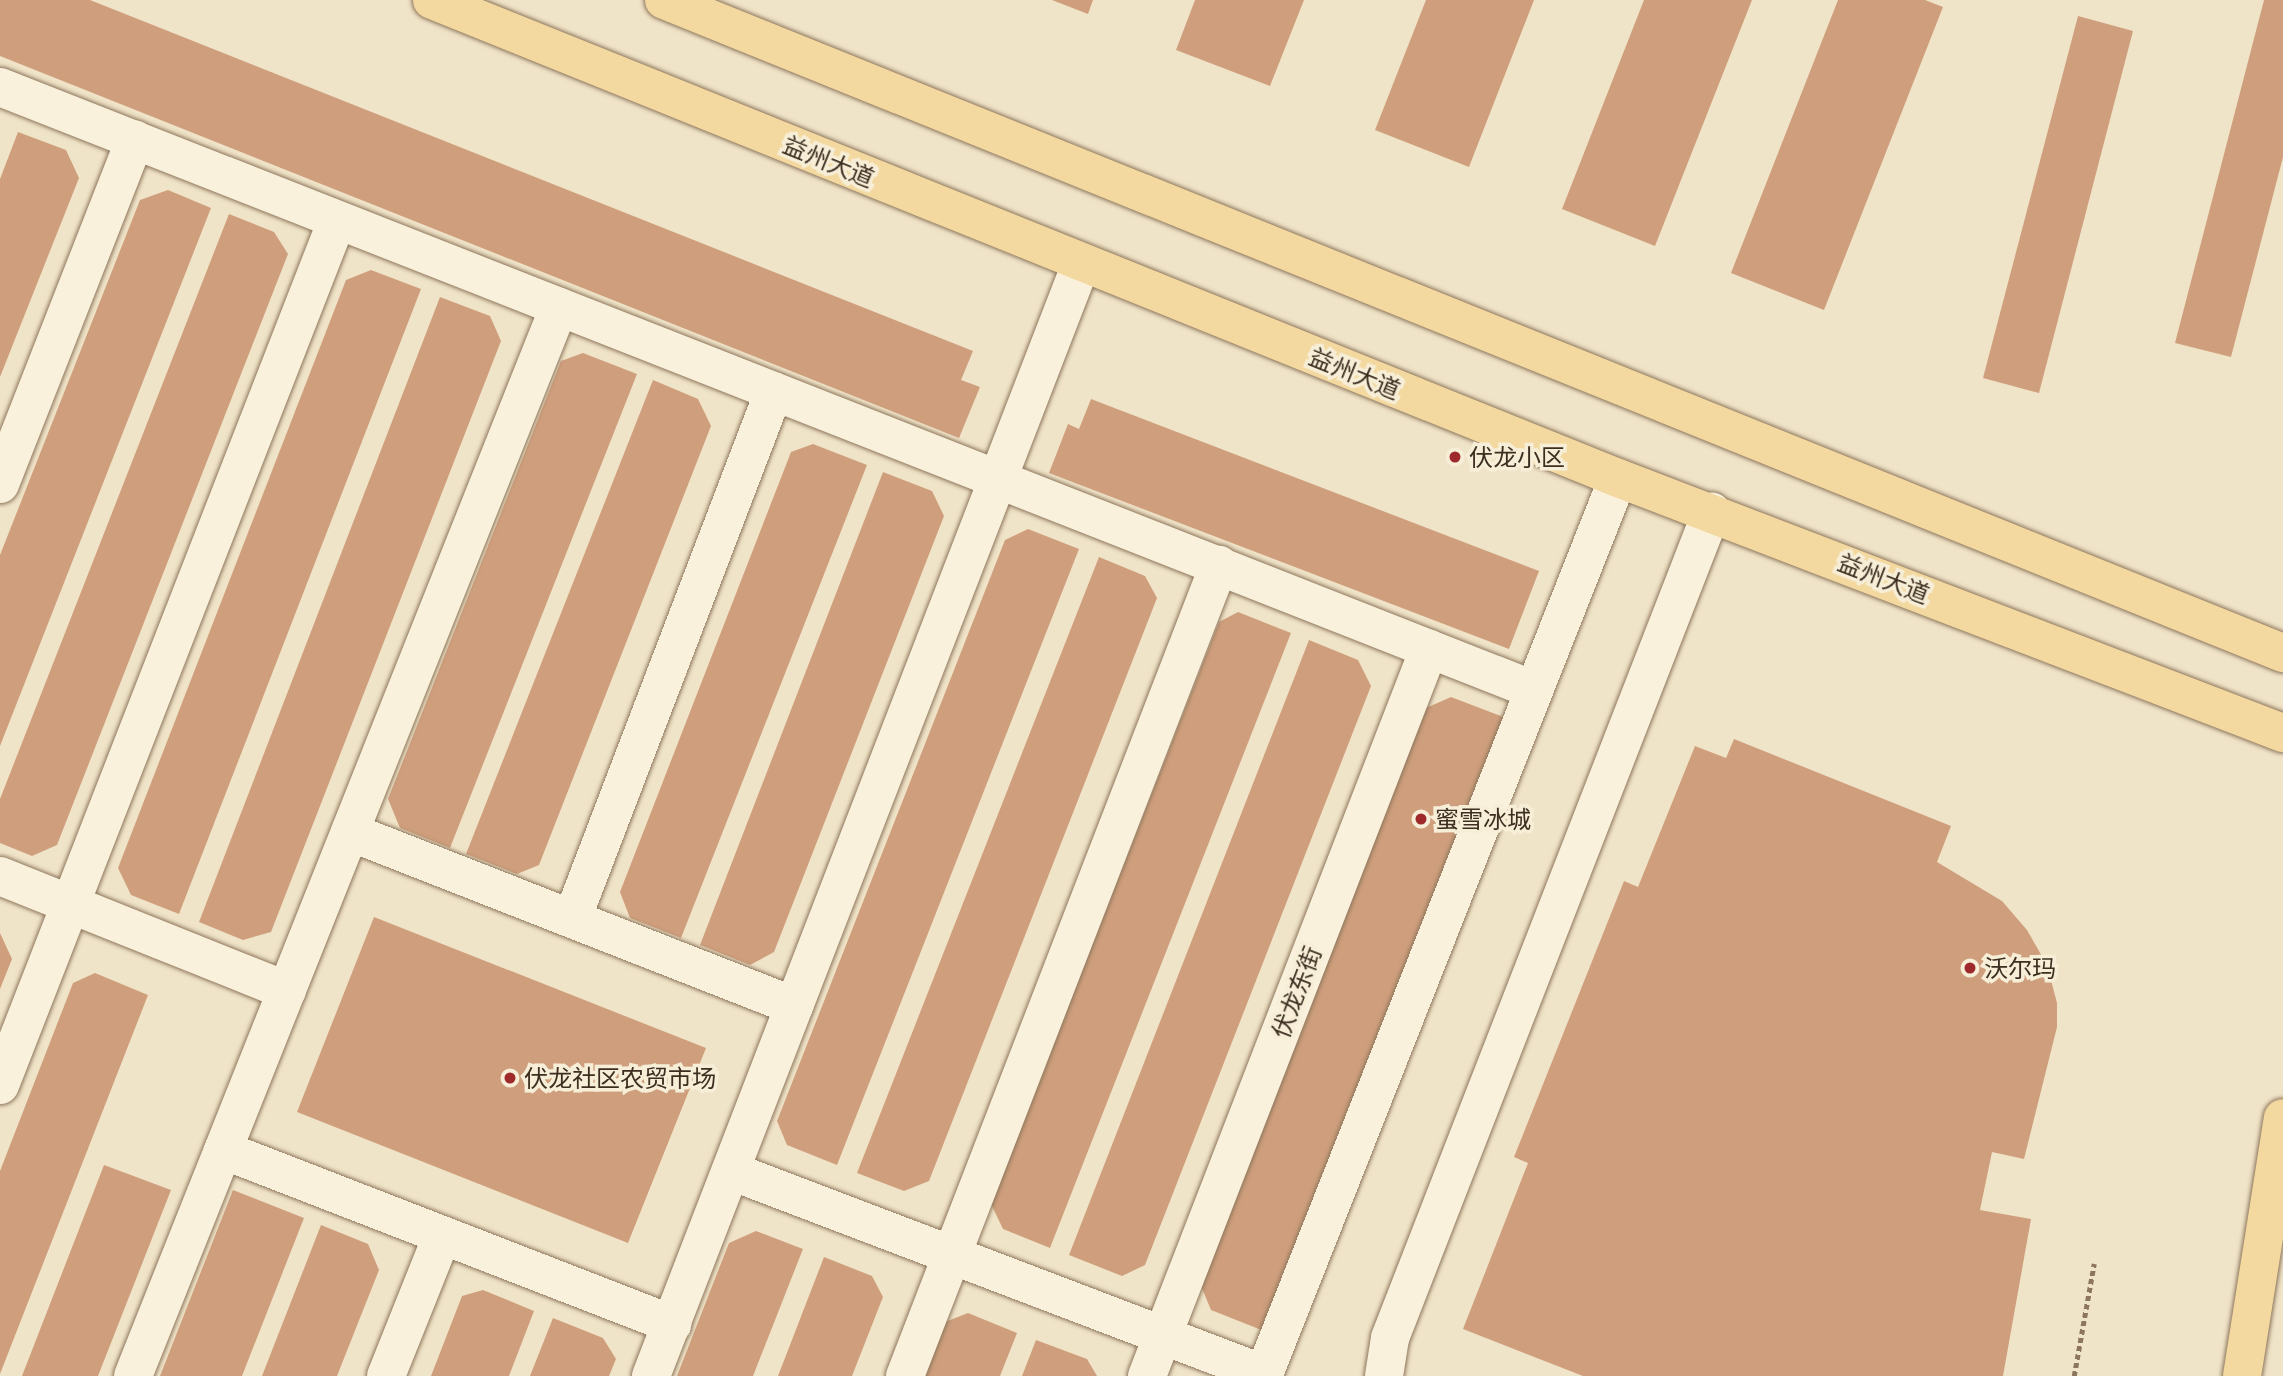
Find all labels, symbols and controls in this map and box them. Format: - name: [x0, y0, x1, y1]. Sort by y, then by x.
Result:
- street label: 益州大道: [779, 130, 879, 192]
- street label: 益州大道: [1305, 342, 1405, 404]
- place label: 伏龙小区: [1469, 443, 1565, 471]
- marker: 伏龙小区: [1447, 449, 1463, 465]
- street label: 益州大道: [1834, 547, 1934, 609]
- place label: 蜜雪冰城: [1435, 805, 1531, 833]
- marker: 蜜雪冰城: [1413, 811, 1429, 827]
- street label: 伏龙东街: [1265, 942, 1327, 1042]
- place label: 沃尔玛: [1984, 954, 2056, 982]
- marker: 沃尔玛: [1962, 960, 1978, 976]
- place label: 伏龙社区农贸市场: [524, 1064, 716, 1092]
- marker: 伏龙社区农贸市场: [502, 1070, 518, 1086]

